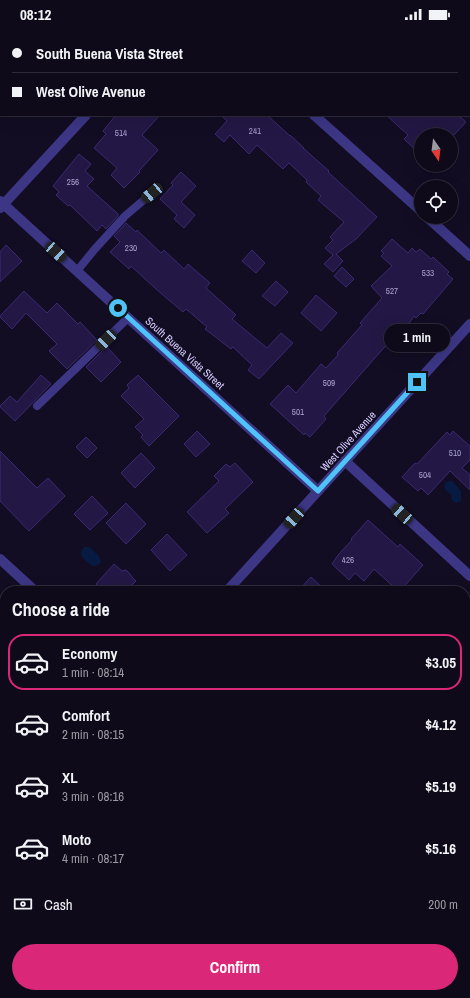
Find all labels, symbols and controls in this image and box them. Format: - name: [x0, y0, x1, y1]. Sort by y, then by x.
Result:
- text: 08:12: [20, 4, 51, 25]
- text: South Buena Vista Street: [36, 43, 183, 64]
- text: West Olive Avenue: [36, 81, 146, 102]
- house number: 241: [249, 125, 261, 137]
- house number: 514: [115, 127, 127, 139]
- north arrow: [414, 128, 458, 172]
- map controls: [414, 128, 458, 224]
- house number: 256: [67, 176, 79, 188]
- button: locate: [414, 180, 458, 224]
- car: [139, 181, 165, 205]
- car: [43, 240, 69, 264]
- house number: 230: [125, 242, 137, 254]
- house number: 533: [422, 267, 434, 279]
- house number: 527: [386, 285, 398, 297]
- route start: [109, 299, 127, 317]
- street label: South Buena Vista Street: [143, 314, 228, 393]
- callout: 1 min: [384, 324, 450, 352]
- car: [93, 327, 119, 353]
- text: 1 min: [403, 329, 431, 346]
- route end: [408, 373, 426, 391]
- house number: 509: [323, 377, 335, 389]
- house number: 501: [292, 406, 304, 418]
- street label: West Olive Avenue: [317, 408, 379, 474]
- house number: 510: [449, 447, 461, 459]
- house number: 504: [419, 469, 431, 481]
- car: [389, 502, 415, 526]
- car: [282, 505, 306, 531]
- house number: 426: [342, 554, 354, 566]
- text: Choose a ride: [12, 597, 110, 622]
- text: Economy: [62, 643, 117, 664]
- icon: car: [14, 644, 50, 680]
- text: $3.05: [425, 652, 456, 673]
- text: 1 min · 08:14: [62, 664, 124, 681]
- text: Comfort: [62, 705, 110, 726]
- icon: car: [14, 706, 50, 742]
- text: $4.12: [425, 714, 456, 735]
- text: 2 min · 08:15: [62, 726, 124, 743]
- text: XL: [62, 767, 78, 788]
- icon: car: [14, 768, 50, 804]
- text: $5.19: [425, 776, 456, 797]
- text: 3 min · 08:16: [62, 788, 124, 805]
- text: Moto: [62, 829, 91, 850]
- icon: car: [14, 830, 50, 866]
- text: $5.16: [425, 838, 456, 859]
- text: 4 min · 08:17: [62, 850, 124, 867]
- icon: cash: [12, 893, 34, 915]
- text: Cash: [44, 894, 73, 915]
- text: 200 m: [428, 896, 458, 913]
- button: Confirm: [12, 944, 458, 990]

